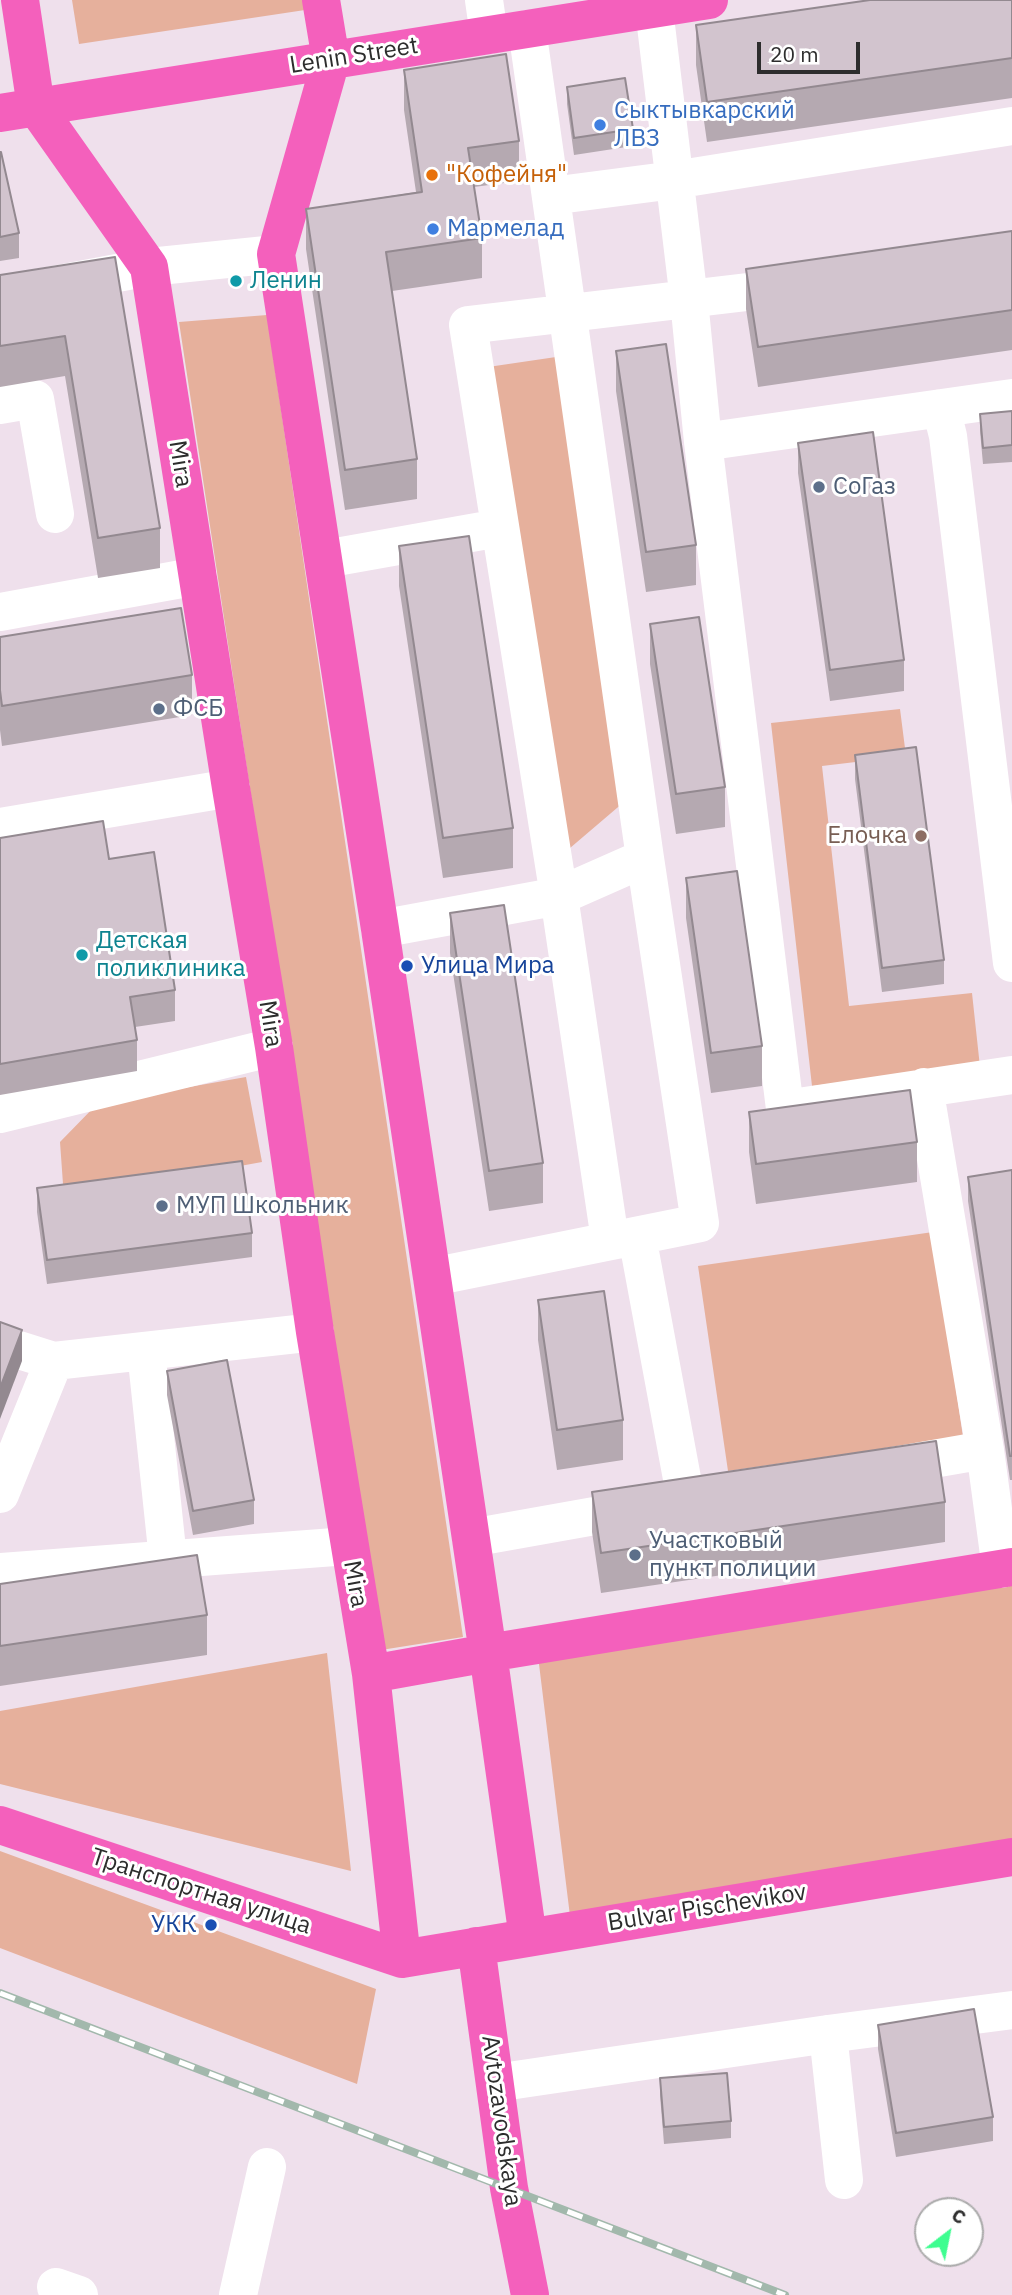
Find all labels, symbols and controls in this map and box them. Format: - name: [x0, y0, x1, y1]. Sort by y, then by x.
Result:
- scale bar: [760, 28, 863, 72]
- street label: Lenin Street: [288, 32, 420, 80]
- text: 20 m: [770, 40, 819, 68]
- place label: Сыктывкарский ЛВЗ: [614, 97, 795, 153]
- marker: Сыктывкарский ЛВЗ: [592, 117, 608, 133]
- place label: "Кофейня": [446, 161, 567, 189]
- marker: "Кофейня": [424, 167, 440, 183]
- place label: Мармелад: [447, 215, 564, 243]
- marker: Мармелад: [425, 221, 441, 237]
- place label: Ленин: [250, 267, 322, 295]
- marker: Ленин: [228, 273, 244, 289]
- street label: Mira: [162, 439, 198, 489]
- place label: СоГаз: [833, 473, 896, 501]
- marker: СоГаз: [811, 479, 827, 495]
- place label: ФСБ: [173, 695, 223, 723]
- marker: ФСБ: [151, 701, 167, 717]
- place label: Елочка: [827, 822, 907, 850]
- marker: Елочка: [913, 828, 929, 844]
- place label: Детская поликлиника: [96, 927, 246, 983]
- marker: Детская поликлиника: [74, 947, 90, 963]
- place label: Улица Мира: [421, 952, 555, 980]
- marker: Улица Мира: [399, 958, 415, 974]
- street label: Mira: [252, 999, 288, 1049]
- place label: МУП Школьник: [176, 1192, 349, 1220]
- marker: МУП Школьник: [154, 1198, 170, 1214]
- place label: Участковый пункт полиции: [649, 1527, 816, 1583]
- marker: Участковый пункт полиции: [627, 1547, 643, 1563]
- street label: Mira: [337, 1558, 373, 1610]
- street label: Транспортная улица: [87, 1843, 315, 1941]
- street label: Bulvar Pischevikov: [606, 1878, 808, 1938]
- place label: УКК: [151, 1911, 197, 1939]
- marker: УКК: [203, 1917, 219, 1933]
- street label: Avtozavodskaya: [475, 2034, 527, 2208]
- north arrow: [914, 2197, 984, 2267]
- text: С: [947, 2202, 971, 2229]

